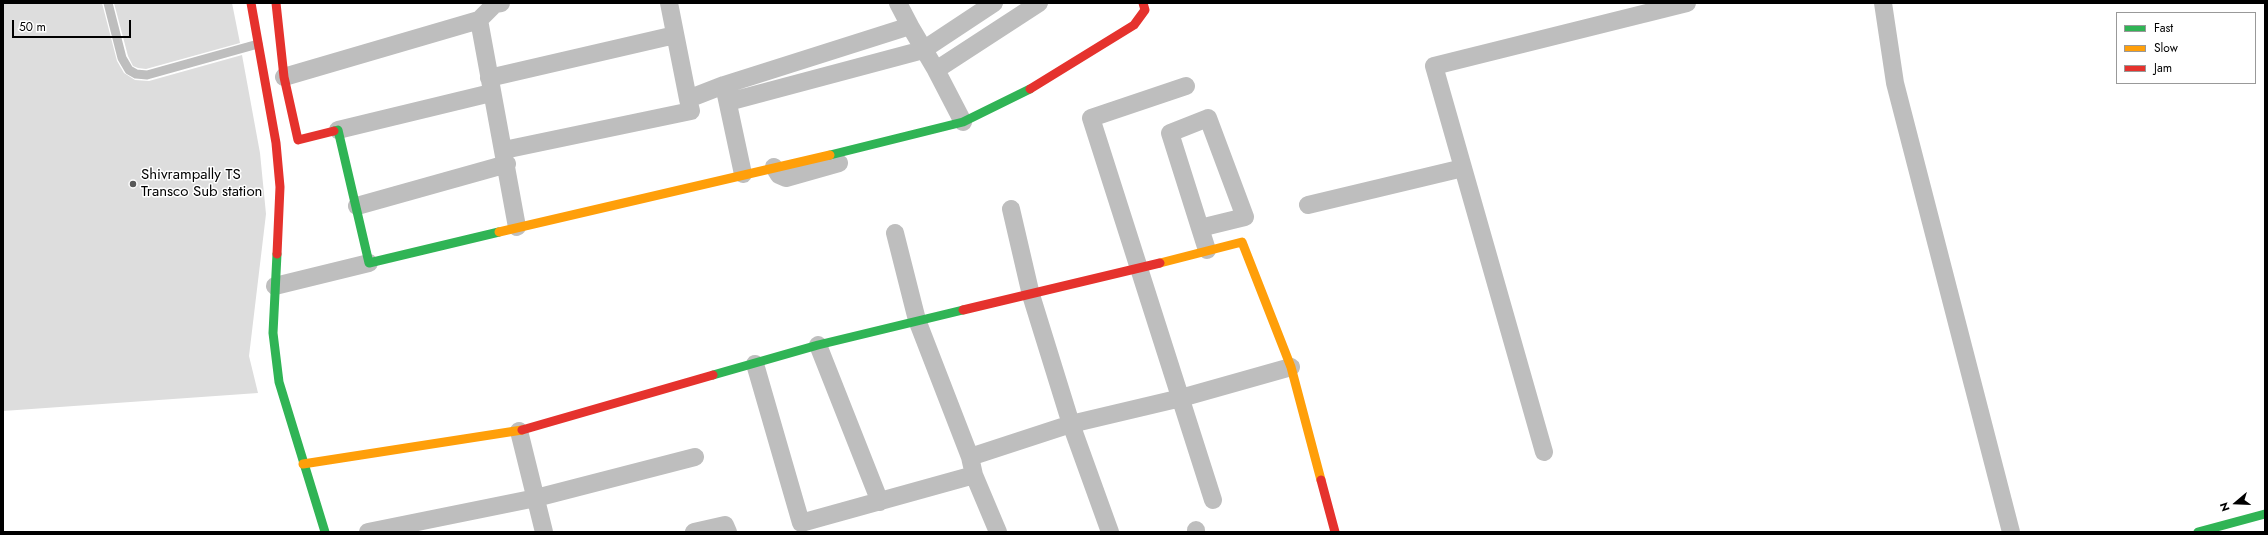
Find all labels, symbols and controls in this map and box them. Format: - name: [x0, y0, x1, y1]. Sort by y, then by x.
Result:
- scale bar: [14, 12, 133, 38]
- legend: [2116, 12, 2256, 84]
- text: 50 m: [19, 18, 46, 36]
- text: Fast: [2154, 19, 2173, 37]
- text: Slow: [2154, 39, 2178, 57]
- text: Jam: [2154, 59, 2172, 77]
- place label: Shivrampally TS Transco Sub station: [141, 166, 262, 201]
- marker: Shivrampally TS Transco Sub station: [128, 179, 138, 189]
- north arrow: [2216, 483, 2256, 523]
- text: N: [2216, 500, 2234, 514]

